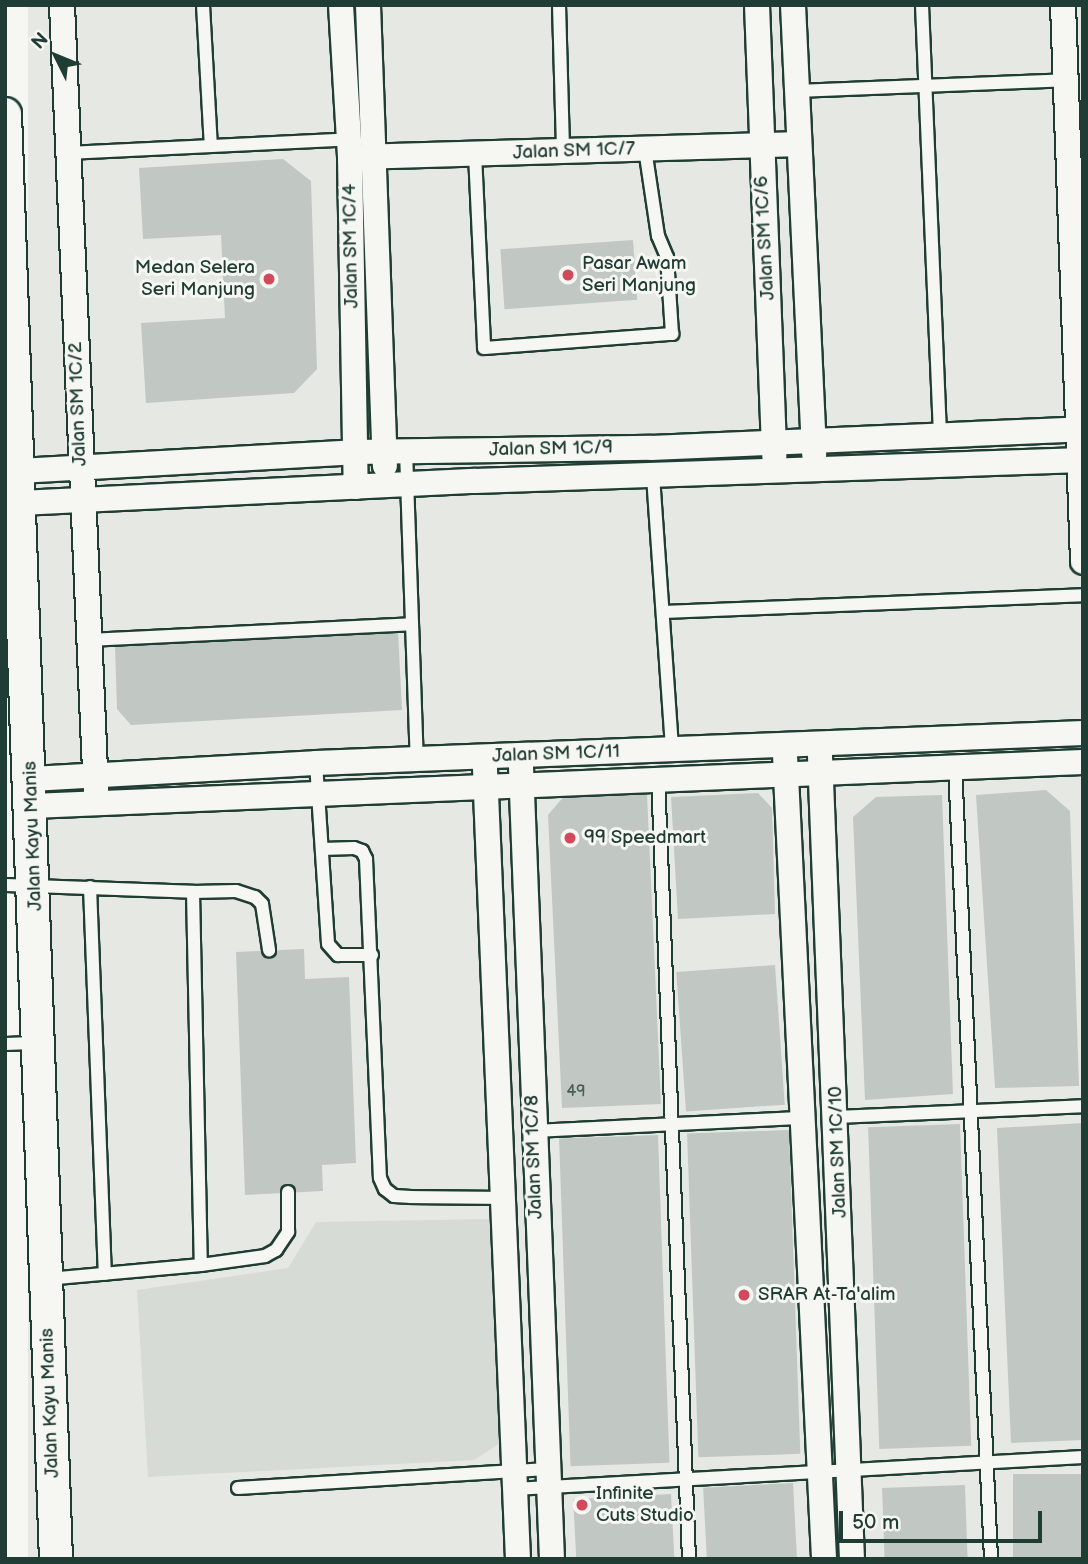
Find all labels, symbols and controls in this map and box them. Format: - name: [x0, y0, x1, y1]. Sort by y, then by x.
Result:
- north arrow: [21, 21, 91, 91]
- text: N: [27, 28, 54, 54]
- street label: Jalan SM 1C/7: [512, 137, 636, 165]
- street label: Jalan SM 1C/6: [750, 175, 780, 301]
- street label: Jalan SM 1C/4: [339, 183, 363, 309]
- place label: Pasar Awam Seri Manjung: [582, 253, 696, 297]
- place label: Medan Selera Seri Manjung: [134, 257, 255, 301]
- marker: Pasar Awam Seri Manjung: [560, 267, 576, 283]
- marker: Medan Selera Seri Manjung: [261, 271, 277, 287]
- street label: Jalan SM 1C/2: [64, 341, 92, 467]
- street label: Jalan SM 1C/9: [489, 437, 613, 461]
- street label: Jalan SM 1C/11: [492, 740, 620, 768]
- street label: Jalan Kayu Manis: [19, 761, 47, 911]
- place label: 99 Speedmart: [584, 827, 706, 849]
- marker: 99 Speedmart: [562, 830, 578, 846]
- house number: 49: [566, 1082, 586, 1102]
- street label: Jalan SM 1C/10: [824, 1086, 852, 1218]
- street label: Jalan SM 1C/8: [520, 1094, 548, 1220]
- place label: SRAR At-Ta'alim: [758, 1284, 895, 1306]
- marker: SRAR At-Ta'alim: [736, 1287, 752, 1303]
- street label: Jalan Kayu Manis: [36, 1328, 64, 1478]
- place label: Infinite Cuts Studio: [596, 1483, 694, 1527]
- marker: Infinite Cuts Studio: [574, 1497, 590, 1513]
- scale bar: [843, 1498, 1046, 1542]
- text: 50 m: [852, 1510, 899, 1535]

